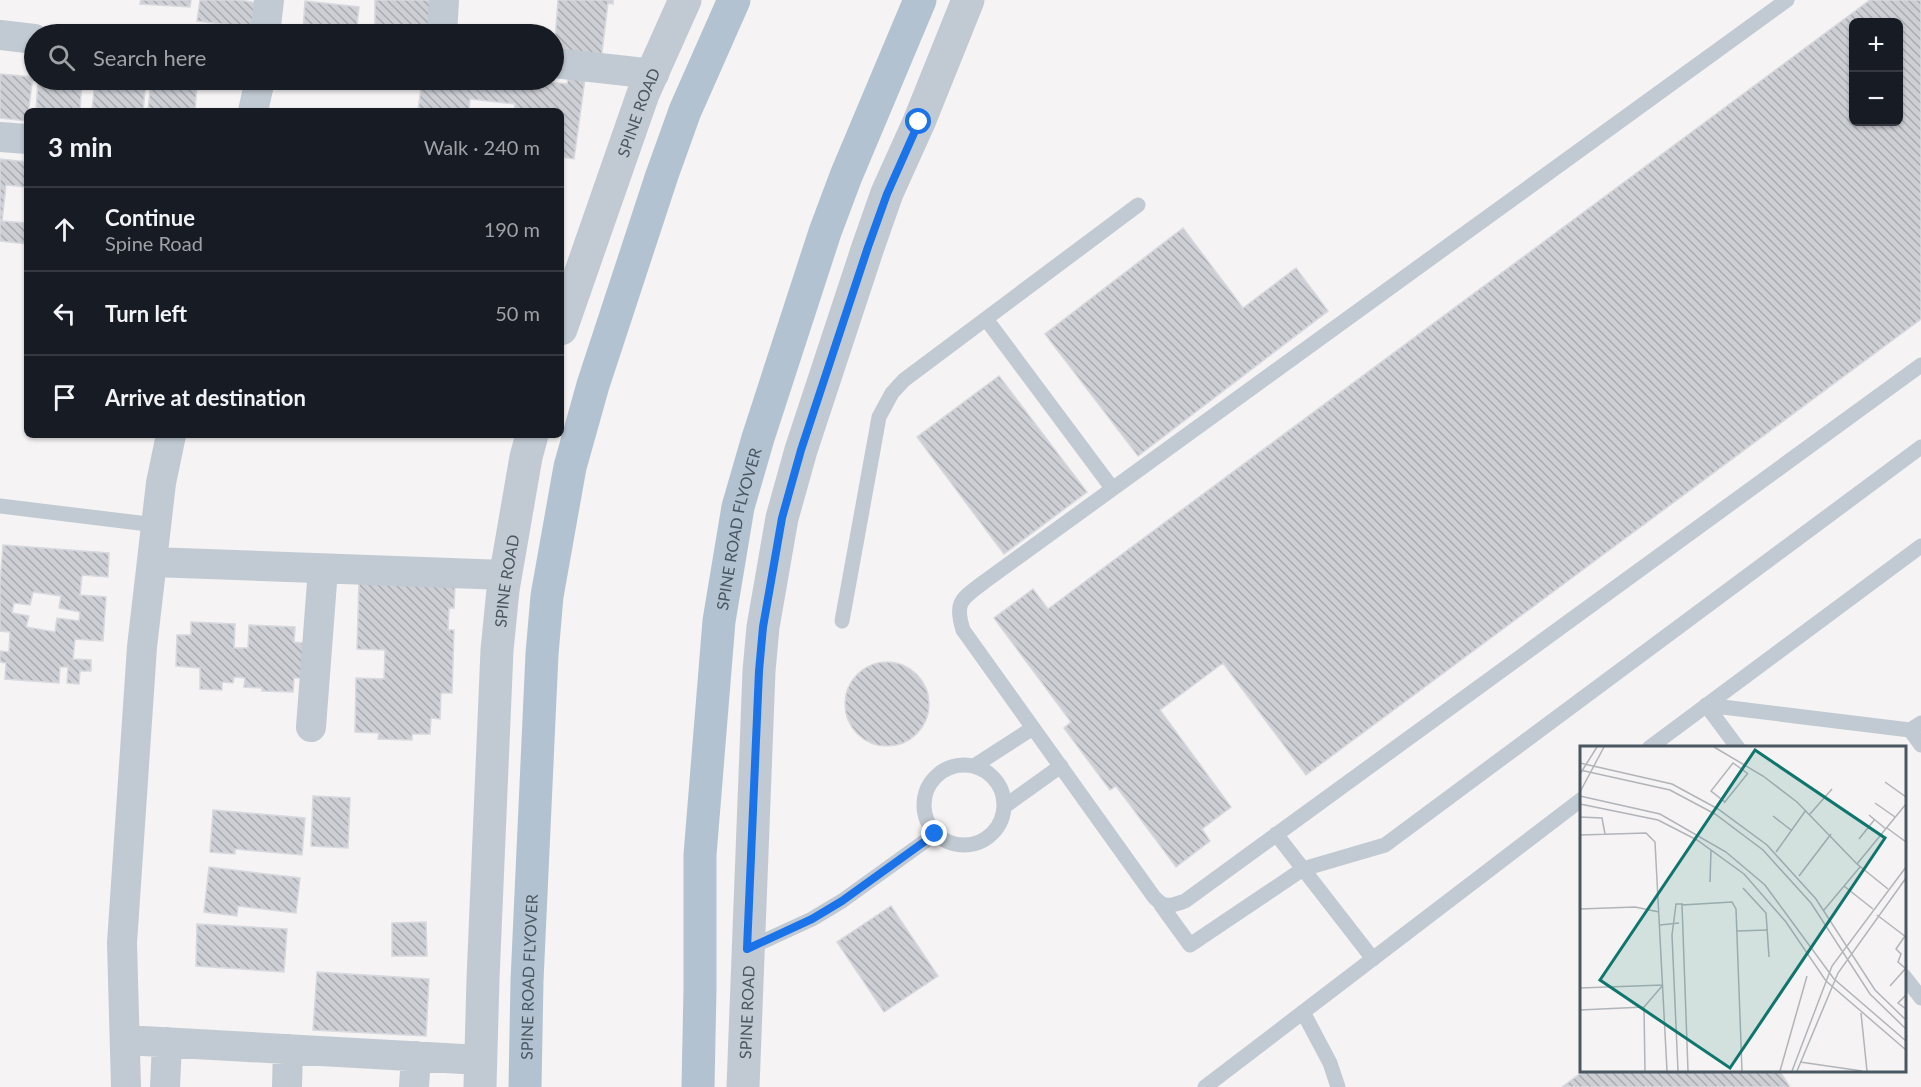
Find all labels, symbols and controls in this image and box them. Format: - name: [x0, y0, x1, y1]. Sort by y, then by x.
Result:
- map controls: [1849, 18, 1903, 126]
- button: +: [1849, 18, 1903, 72]
- search box: [24, 24, 564, 90]
- icon: search: [45, 41, 78, 74]
- text: Search here: [93, 44, 206, 71]
- street label: SPINE ROAD: [612, 65, 663, 159]
- button: −: [1849, 72, 1903, 126]
- route start: [905, 108, 931, 134]
- text: 3 min: [48, 131, 112, 163]
- text: Walk · 240 m: [424, 135, 540, 159]
- text: Continue: [105, 204, 195, 231]
- icon: ahead: [48, 213, 81, 246]
- text: 190 m: [484, 217, 540, 241]
- text: Spine Road: [105, 231, 203, 255]
- icon: left: [48, 297, 81, 330]
- text: Turn left: [105, 300, 187, 327]
- text: 50 m: [495, 301, 540, 325]
- icon: arrive: [48, 381, 81, 414]
- text: Arrive at destination: [105, 384, 306, 411]
- street label: SPINE ROAD FLYOVER: [711, 445, 764, 611]
- street label: SPINE ROAD: [490, 533, 522, 628]
- inset map: [1580, 746, 1906, 1072]
- route end: [921, 820, 947, 846]
- street label: SPINE ROAD FLYOVER: [516, 894, 540, 1060]
- street label: SPINE ROAD: [735, 965, 757, 1059]

